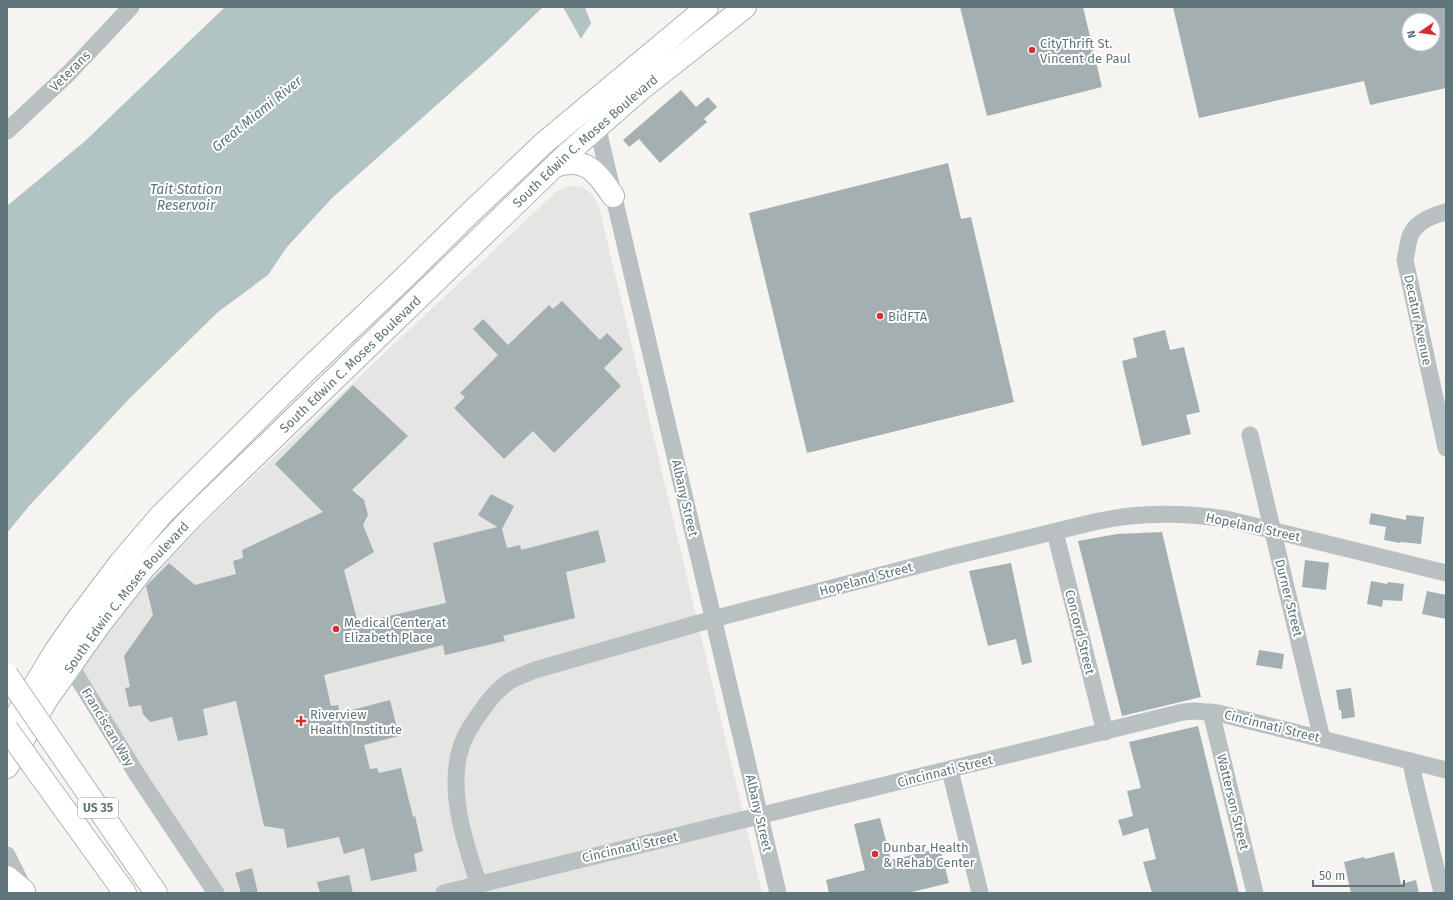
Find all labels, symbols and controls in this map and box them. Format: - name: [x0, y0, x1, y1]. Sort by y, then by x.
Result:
- north arrow: [1401, 12, 1441, 52]
- text: N: [1405, 29, 1419, 39]
- place label: CityThrift St. Vincent de Paul: [1040, 36, 1131, 66]
- marker: CityThrift St. Vincent de Paul: [1027, 45, 1037, 55]
- street label: Veterans: [47, 48, 93, 94]
- street label: South Edwin C. Moses Boulevard: [509, 71, 660, 210]
- water label: Great Miami River: [208, 72, 306, 156]
- water label: Tait Station Reservoir: [150, 181, 222, 214]
- street label: Decatur Avenue: [1401, 273, 1435, 367]
- street label: South Edwin C. Moses Boulevard: [276, 292, 424, 436]
- place label: BidFTA: [888, 309, 928, 324]
- marker: BidFTA: [875, 311, 885, 321]
- street label: Albany Street: [669, 458, 701, 538]
- street label: Hopeland Street: [1204, 510, 1302, 544]
- street label: South Edwin C. Moses Boulevard: [60, 518, 191, 676]
- street label: Durner Street: [1272, 558, 1306, 639]
- street label: Hopeland Street: [818, 559, 915, 599]
- street label: Concord Street: [1062, 588, 1098, 676]
- place label: Medical Center at Elizabeth Place: [344, 615, 447, 645]
- marker: Medical Center at Elizabeth Place: [331, 624, 341, 634]
- street label: Franciscan Way: [79, 685, 138, 770]
- place label: Riverview Health Institute: [310, 707, 402, 737]
- street label: Cincinnati Street: [1223, 707, 1322, 745]
- marker: Riverview Health Institute: [295, 715, 307, 727]
- street label: Cincinnati Street: [896, 752, 995, 790]
- street label: Watterson Street: [1214, 752, 1252, 852]
- street label: Albany Street: [743, 773, 775, 853]
- road number: US 35: [78, 798, 118, 818]
- street label: Cincinnati Street: [581, 829, 680, 865]
- place label: Dunbar Health & Rehab Center: [883, 840, 975, 870]
- marker: Dunbar Health & Rehab Center: [870, 849, 880, 859]
- scale bar: [1313, 862, 1404, 888]
- text: 50 m: [1319, 869, 1345, 883]

